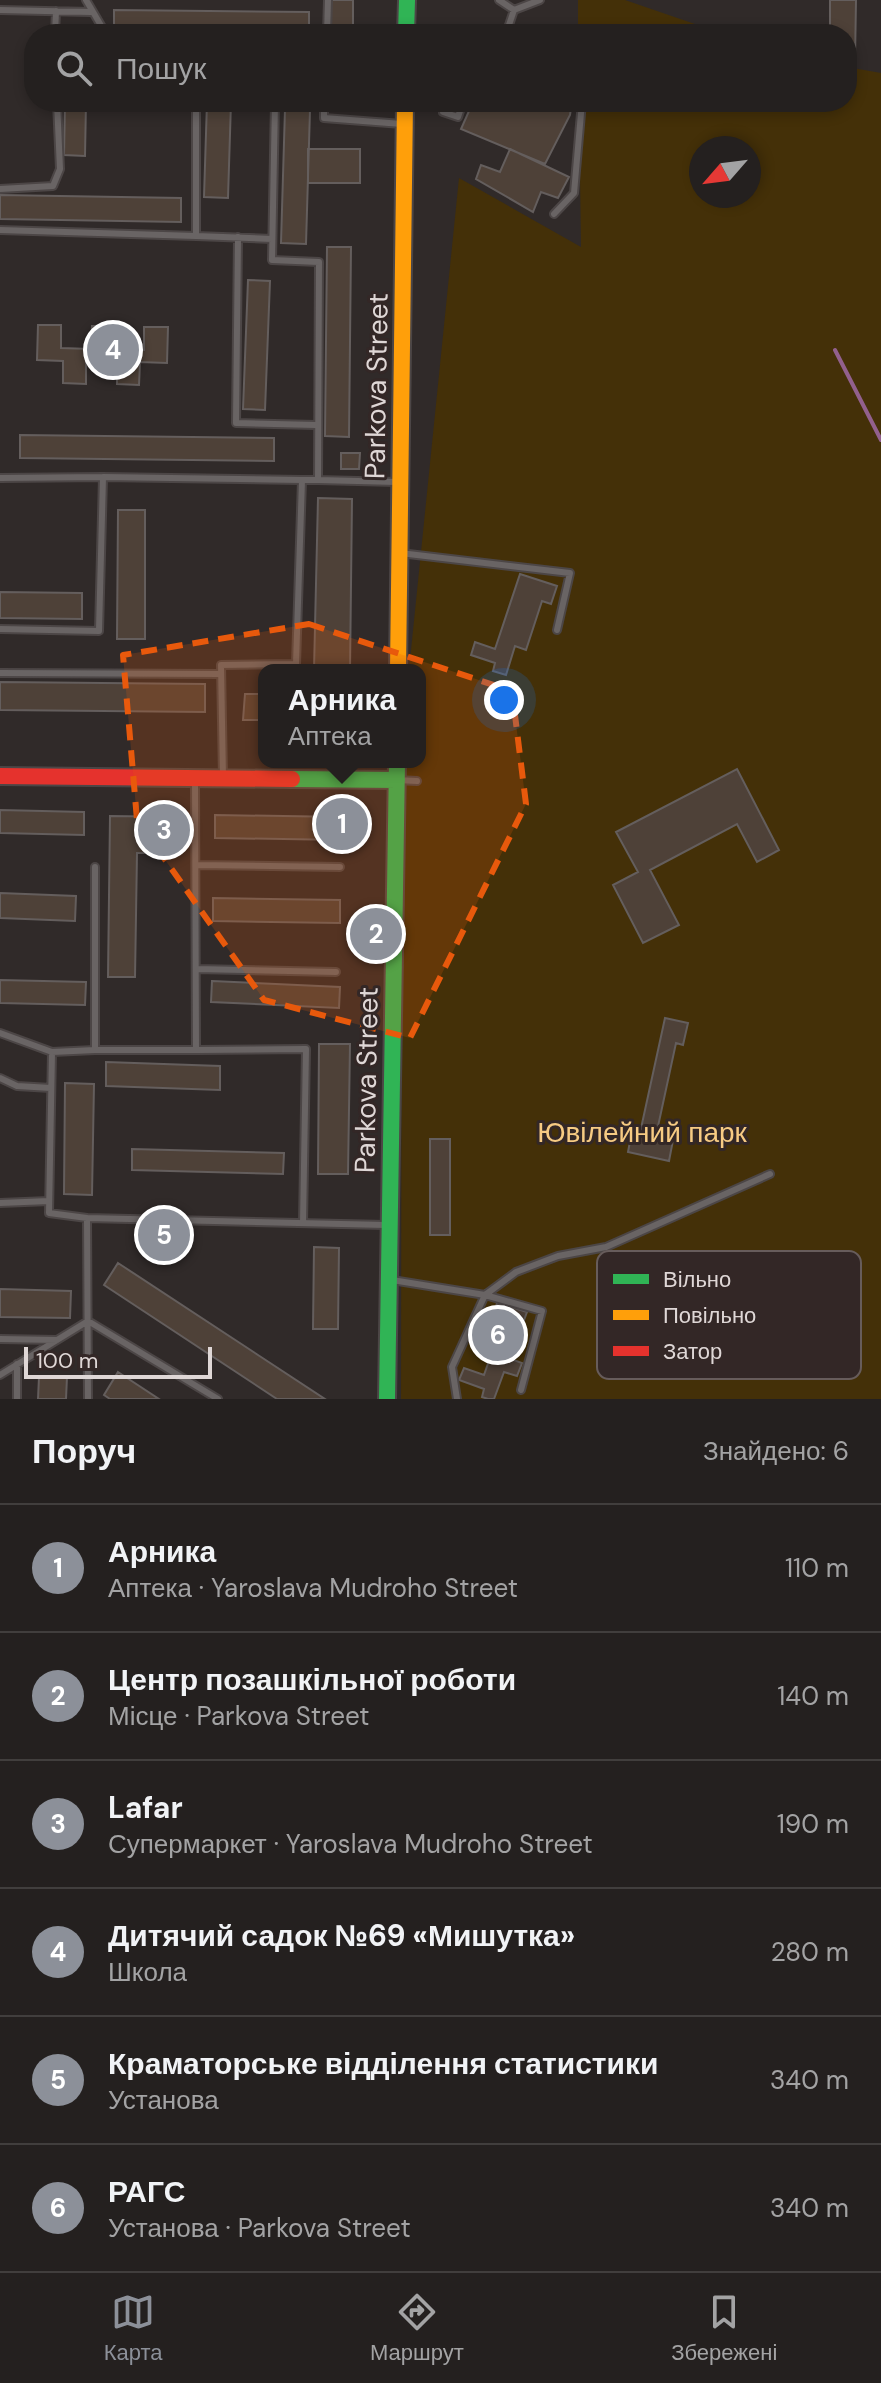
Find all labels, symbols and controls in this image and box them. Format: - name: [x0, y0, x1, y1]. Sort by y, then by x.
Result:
- search box: [24, 24, 857, 112]
- icon: search: [52, 46, 96, 90]
- text: Пошук: [116, 49, 206, 88]
- north arrow: [689, 136, 761, 208]
- street label: Parkova Street: [356, 293, 397, 479]
- pin: 4: [87, 320, 139, 380]
- popup: [258, 664, 426, 768]
- text: Арника: [288, 680, 396, 719]
- your location: [484, 680, 524, 720]
- text: Аптека: [288, 719, 372, 753]
- pin: 1: [316, 794, 368, 854]
- pin: 3: [138, 800, 190, 860]
- pin: 2: [350, 904, 402, 964]
- street label: Parkova Street: [346, 987, 387, 1173]
- park label: Ювілейний парк: [537, 1114, 748, 1151]
- pin: 5: [138, 1205, 190, 1265]
- legend: [597, 1251, 861, 1379]
- text: Вільно: [663, 1265, 731, 1294]
- text: Повільно: [663, 1301, 756, 1330]
- pin: 6: [472, 1305, 524, 1365]
- text: Затор: [663, 1337, 722, 1366]
- scale bar: [24, 1343, 212, 1379]
- text: 100 m: [36, 1346, 98, 1375]
- text: Поруч: [32, 1429, 136, 1474]
- text: Знайдено: 6: [703, 1434, 849, 1468]
- text: Арника: [108, 1532, 216, 1571]
- text: 1: [53, 1551, 63, 1585]
- text: 110 m: [785, 1551, 849, 1585]
- text: Аптека · Yaroslava Mudroho Street: [108, 1571, 518, 1605]
- text: Центр позашкільної роботи: [108, 1660, 516, 1699]
- text: 2: [50, 1679, 66, 1713]
- text: 140 m: [777, 1679, 849, 1713]
- text: Місце · Parkova Street: [108, 1699, 369, 1733]
- text: Lafar: [108, 1788, 183, 1827]
- text: 3: [50, 1807, 66, 1841]
- text: 190 m: [777, 1807, 849, 1841]
- text: Супермаркет · Yaroslava Mudroho Street: [108, 1827, 593, 1861]
- text: Дитячий садок №69 «Мишутка»: [108, 1916, 575, 1955]
- text: 4: [50, 1935, 66, 1969]
- text: 280 m: [771, 1935, 849, 1969]
- text: Школа: [108, 1955, 187, 1989]
- text: Краматорське відділення статистики: [108, 2044, 658, 2083]
- text: 5: [50, 2063, 66, 2097]
- text: 340 m: [770, 2063, 849, 2097]
- text: Установа: [108, 2083, 219, 2117]
- text: РАГС: [108, 2172, 185, 2211]
- text: 6: [50, 2191, 66, 2225]
- text: 340 m: [770, 2191, 849, 2225]
- text: Установа · Parkova Street: [108, 2211, 411, 2245]
- tab: Карта: [104, 2290, 163, 2367]
- tab: Маршрут: [370, 2290, 464, 2367]
- tab: Збережені: [671, 2290, 777, 2367]

